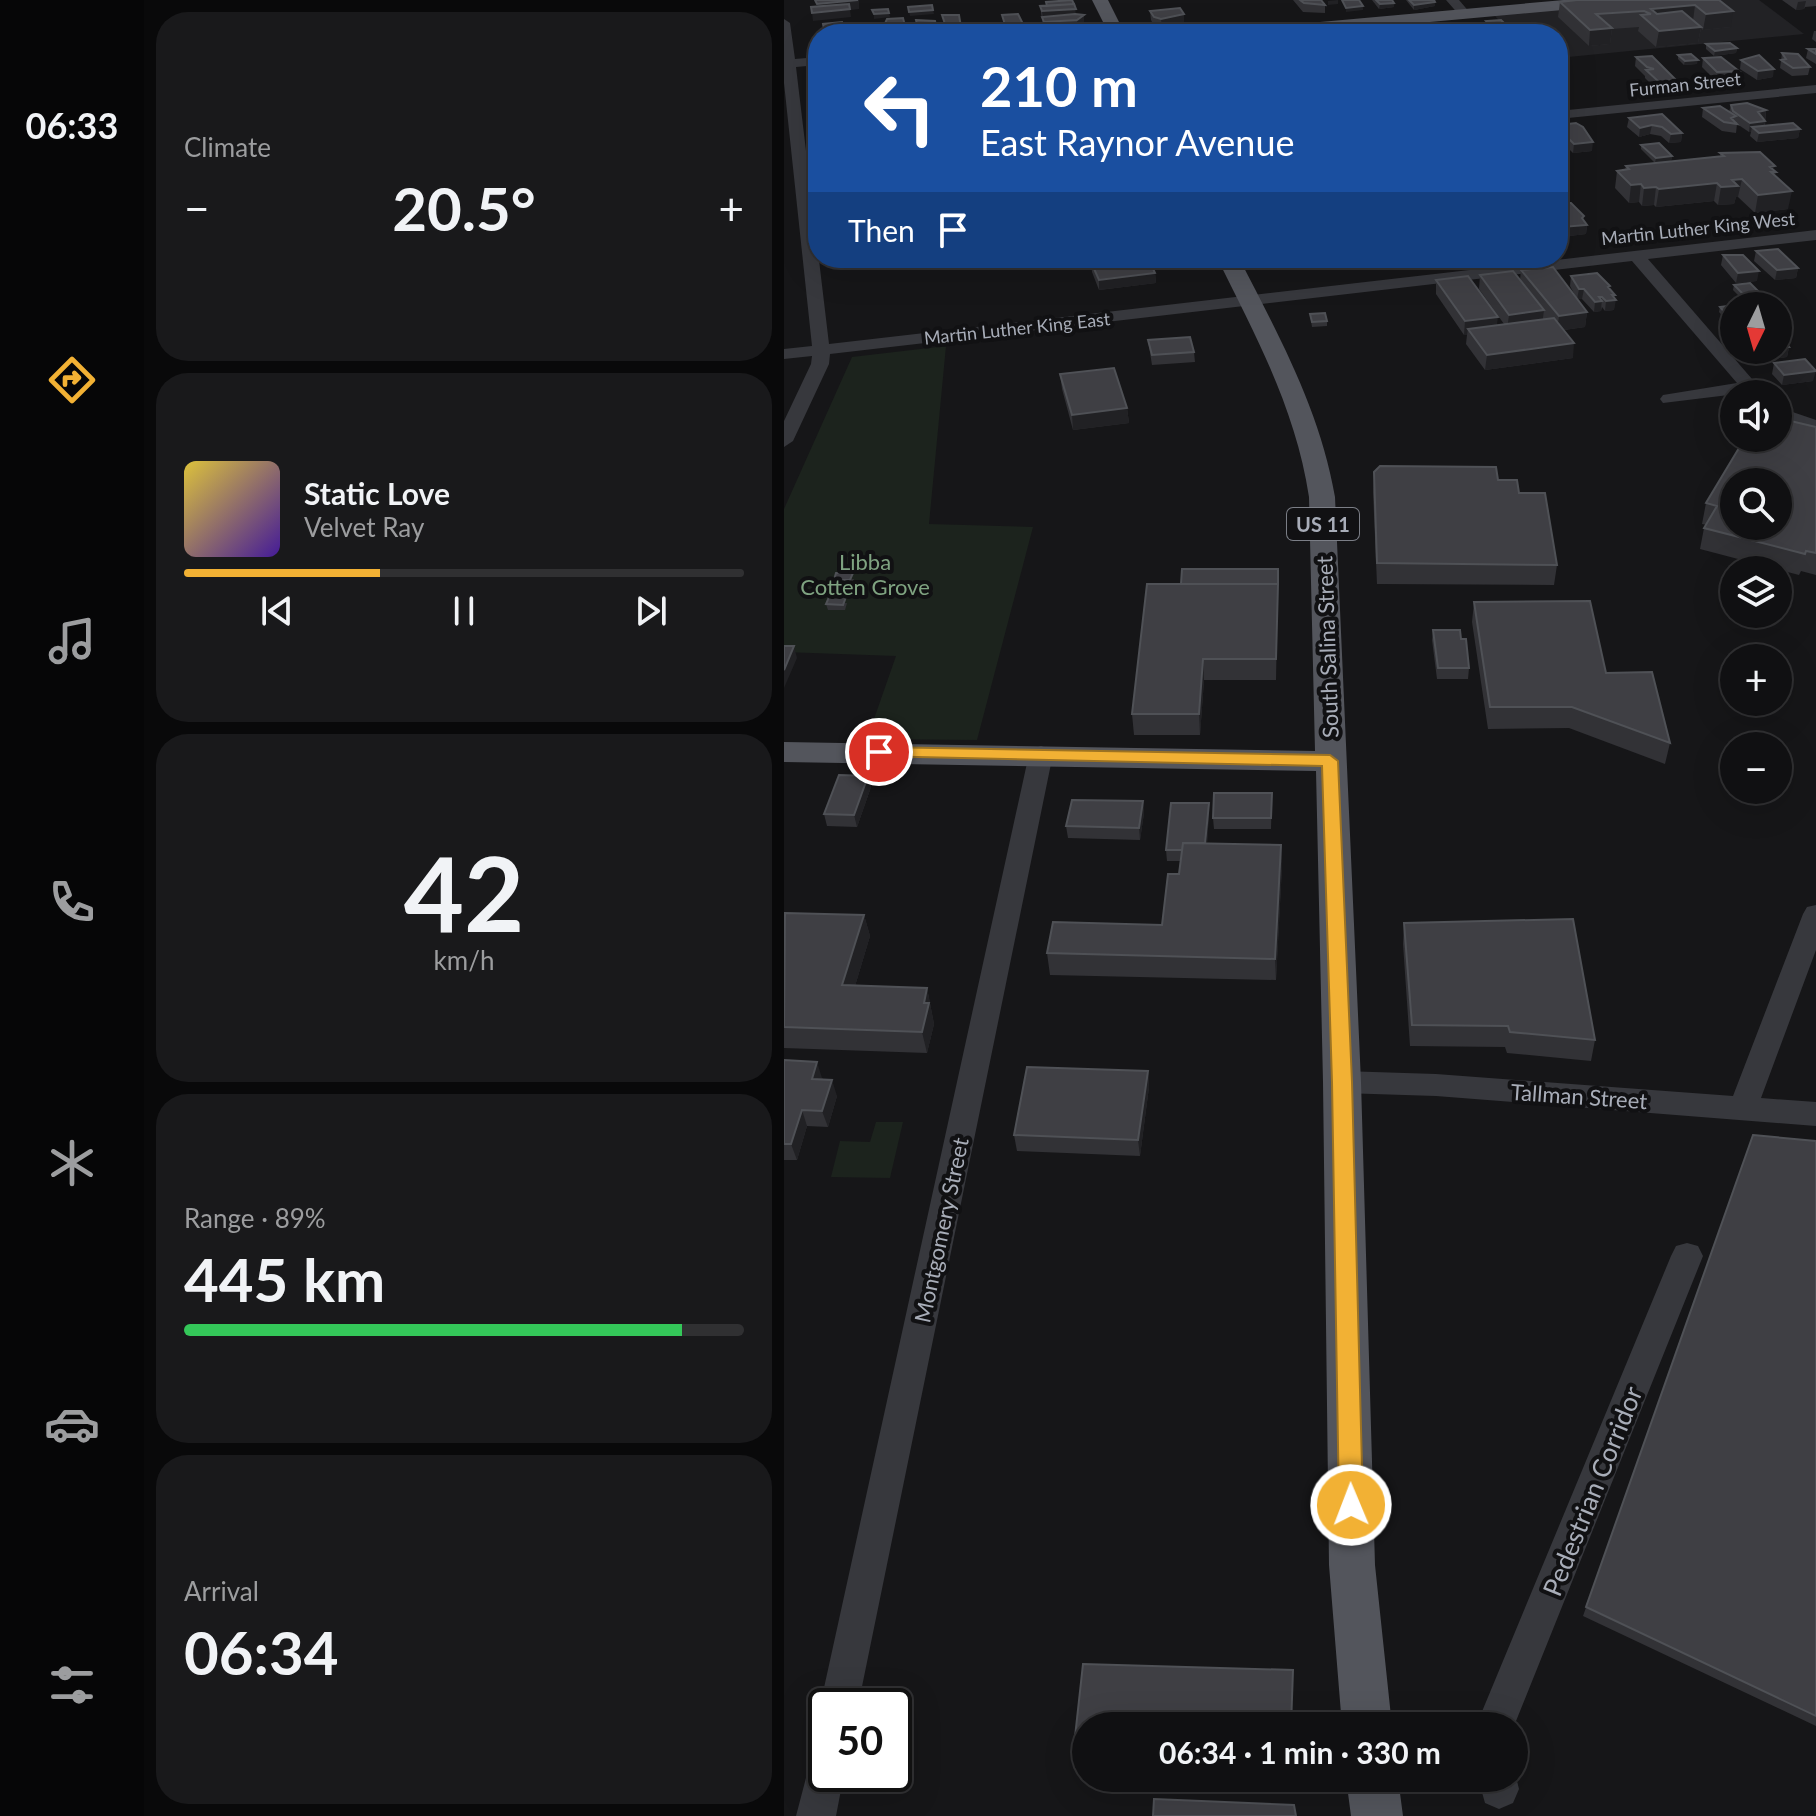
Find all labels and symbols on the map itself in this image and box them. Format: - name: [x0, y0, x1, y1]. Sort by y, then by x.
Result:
- street label: Furman Street: [1628, 67, 1742, 101]
- street label: Martin Luther King West: [1600, 207, 1796, 249]
- north arrow: [1720, 292, 1792, 364]
- street label: Martin Luther King East: [923, 307, 1112, 349]
- road number: US 11: [1287, 508, 1359, 540]
- park label: Libba Cotten Grove: [800, 548, 930, 600]
- street label: South Salina Street: [1310, 555, 1344, 739]
- pin: [845, 718, 913, 786]
- street label: Tallman Street: [1510, 1078, 1648, 1114]
- street label: Montgomery Street: [908, 1135, 974, 1325]
- street label: Pedestrian Corridor: [1535, 1381, 1649, 1600]
- position arrow: [1309, 1463, 1393, 1547]
- speed limit sign: 50: [808, 1688, 912, 1792]

